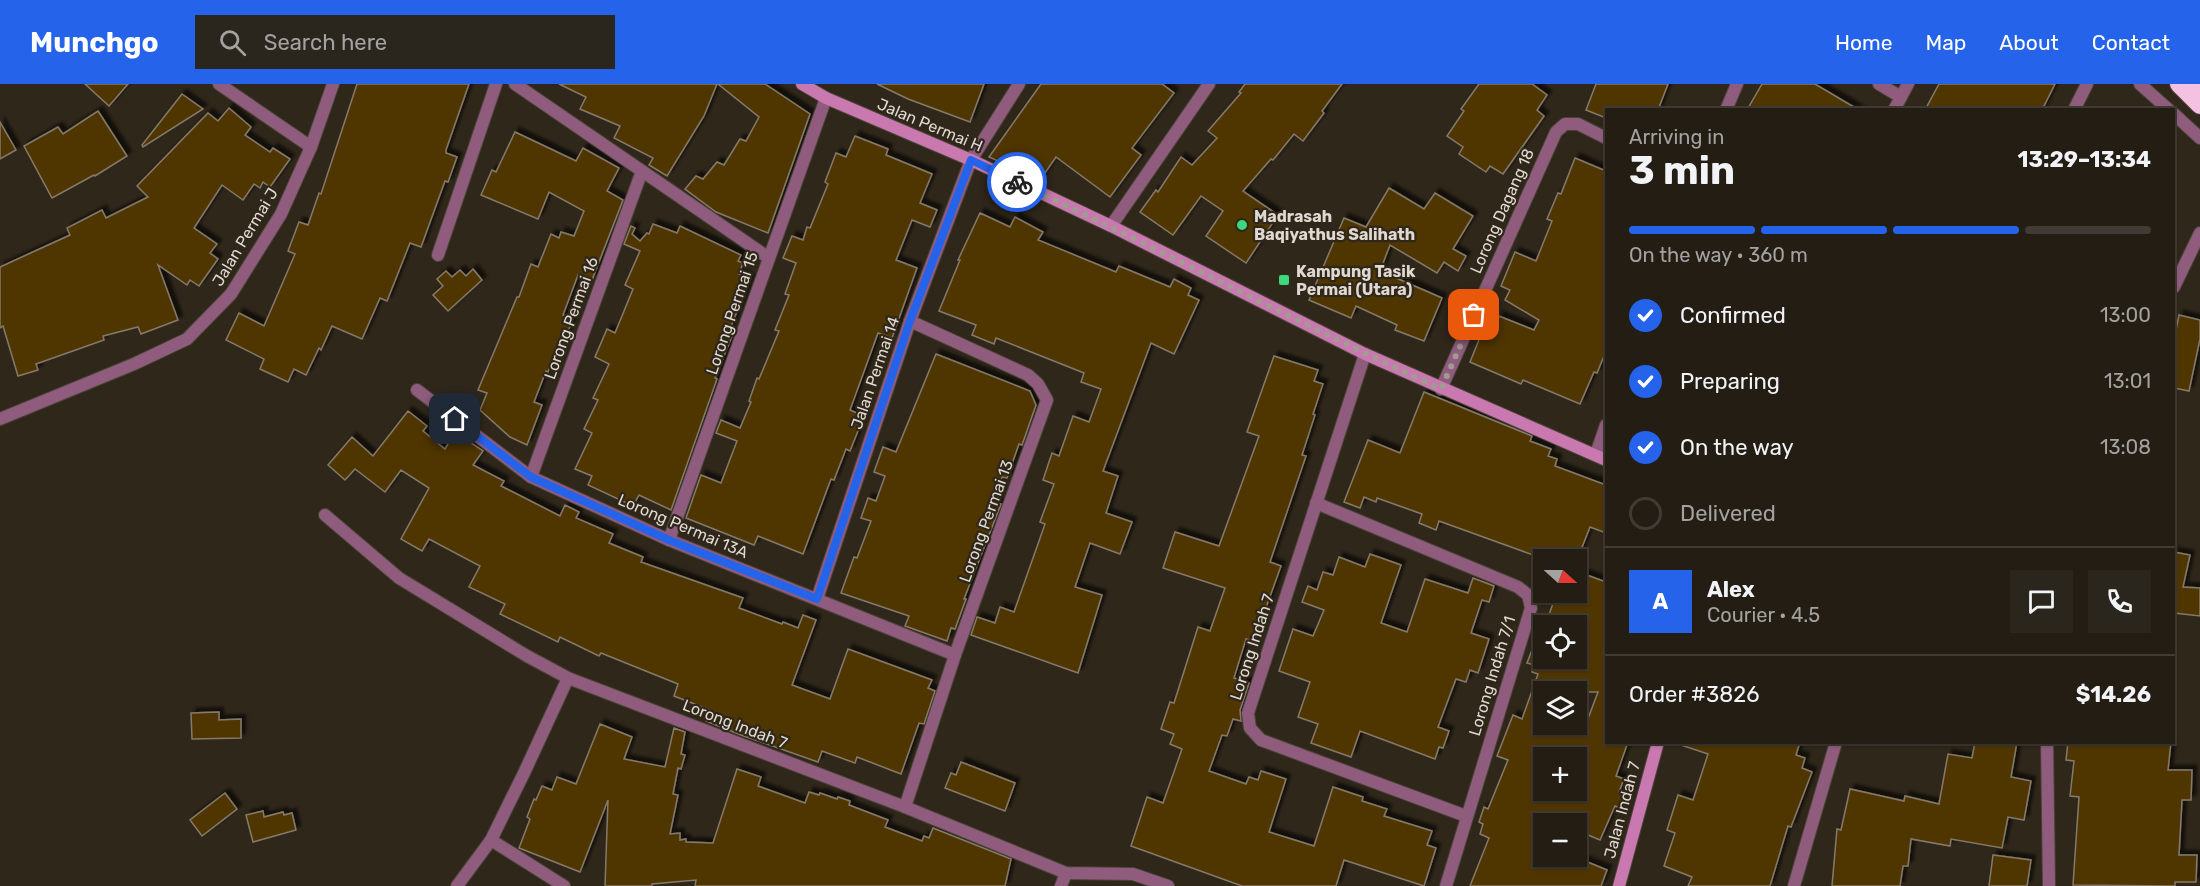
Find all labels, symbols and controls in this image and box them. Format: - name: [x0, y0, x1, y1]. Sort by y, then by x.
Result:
- search box: [195, 15, 615, 69]
- text: Munchgo: [30, 26, 159, 59]
- icon: search: [216, 26, 249, 59]
- text: Search here: [264, 29, 387, 56]
- text: Home: [1835, 30, 1892, 55]
- text: Map: [1925, 30, 1966, 55]
- text: About: [1999, 30, 2059, 55]
- text: Contact: [2092, 30, 2170, 55]
- street label: Jalan Permai H: [874, 94, 986, 156]
- text: Arriving in: [1629, 125, 1724, 149]
- street label: Lorong Dagang 18: [1466, 146, 1538, 276]
- text: 13:29–13:34: [2018, 146, 2151, 173]
- text: 3 min: [1629, 148, 1735, 194]
- courier: [987, 152, 1047, 212]
- icon: bike: [1001, 166, 1034, 199]
- street label: Jalan Permai J: [208, 184, 282, 290]
- place label: Madrasah Baqiyathus Salihath: [1254, 207, 1415, 244]
- marker: Madrasah Baqiyathus Salihath: [1235, 218, 1249, 232]
- text: On the way · 360 m: [1629, 243, 1808, 267]
- street label: Lorong Permai 15: [702, 249, 762, 377]
- street label: Lorong Permai 16: [540, 254, 602, 382]
- place label: Kampung Tasik Permai (Utara): [1296, 262, 1416, 299]
- marker: Kampung Tasik Permai (Utara): [1277, 273, 1291, 287]
- pin: [1448, 289, 1499, 340]
- icon: bag: [1457, 298, 1490, 331]
- icon: check: [1629, 299, 1662, 332]
- text: Confirmed: [1680, 302, 1786, 329]
- text: 13:00: [2100, 303, 2151, 327]
- street label: Jalan Permai 14: [847, 314, 903, 432]
- icon: check: [1629, 365, 1662, 398]
- text: Preparing: [1680, 368, 1780, 395]
- text: 13:01: [2104, 369, 2151, 393]
- pin: [429, 393, 480, 444]
- icon: home: [438, 402, 471, 435]
- icon: check: [1629, 431, 1662, 464]
- text: On the way: [1680, 434, 1794, 461]
- text: 13:08: [2100, 435, 2151, 459]
- street label: Lorong Permai 13: [955, 457, 1017, 585]
- street label: Lorong Permai 13A: [615, 490, 751, 562]
- text: Delivered: [1680, 500, 1776, 527]
- north arrow: [1533, 549, 1587, 603]
- map controls: [1533, 549, 1587, 867]
- button: chat: [2010, 570, 2073, 633]
- button: phone: [2088, 570, 2151, 633]
- text: Alex: [1707, 576, 1755, 603]
- text: A: [1653, 588, 1668, 615]
- street label: Lorong Indah 7: [1226, 591, 1278, 703]
- text: Courier · 4.5: [1707, 603, 1820, 627]
- street label: Lorong Indah 7/1: [1465, 614, 1519, 738]
- button: locate: [1533, 615, 1587, 669]
- button: layers: [1533, 681, 1587, 735]
- text: Order #3826: [1629, 681, 1759, 708]
- text: $14.26: [2076, 681, 2151, 708]
- street label: Lorong Indah 7: [680, 695, 790, 753]
- button: +: [1533, 747, 1587, 801]
- street label: Jalan Indah 7: [1600, 759, 1644, 861]
- button: −: [1533, 813, 1587, 867]

